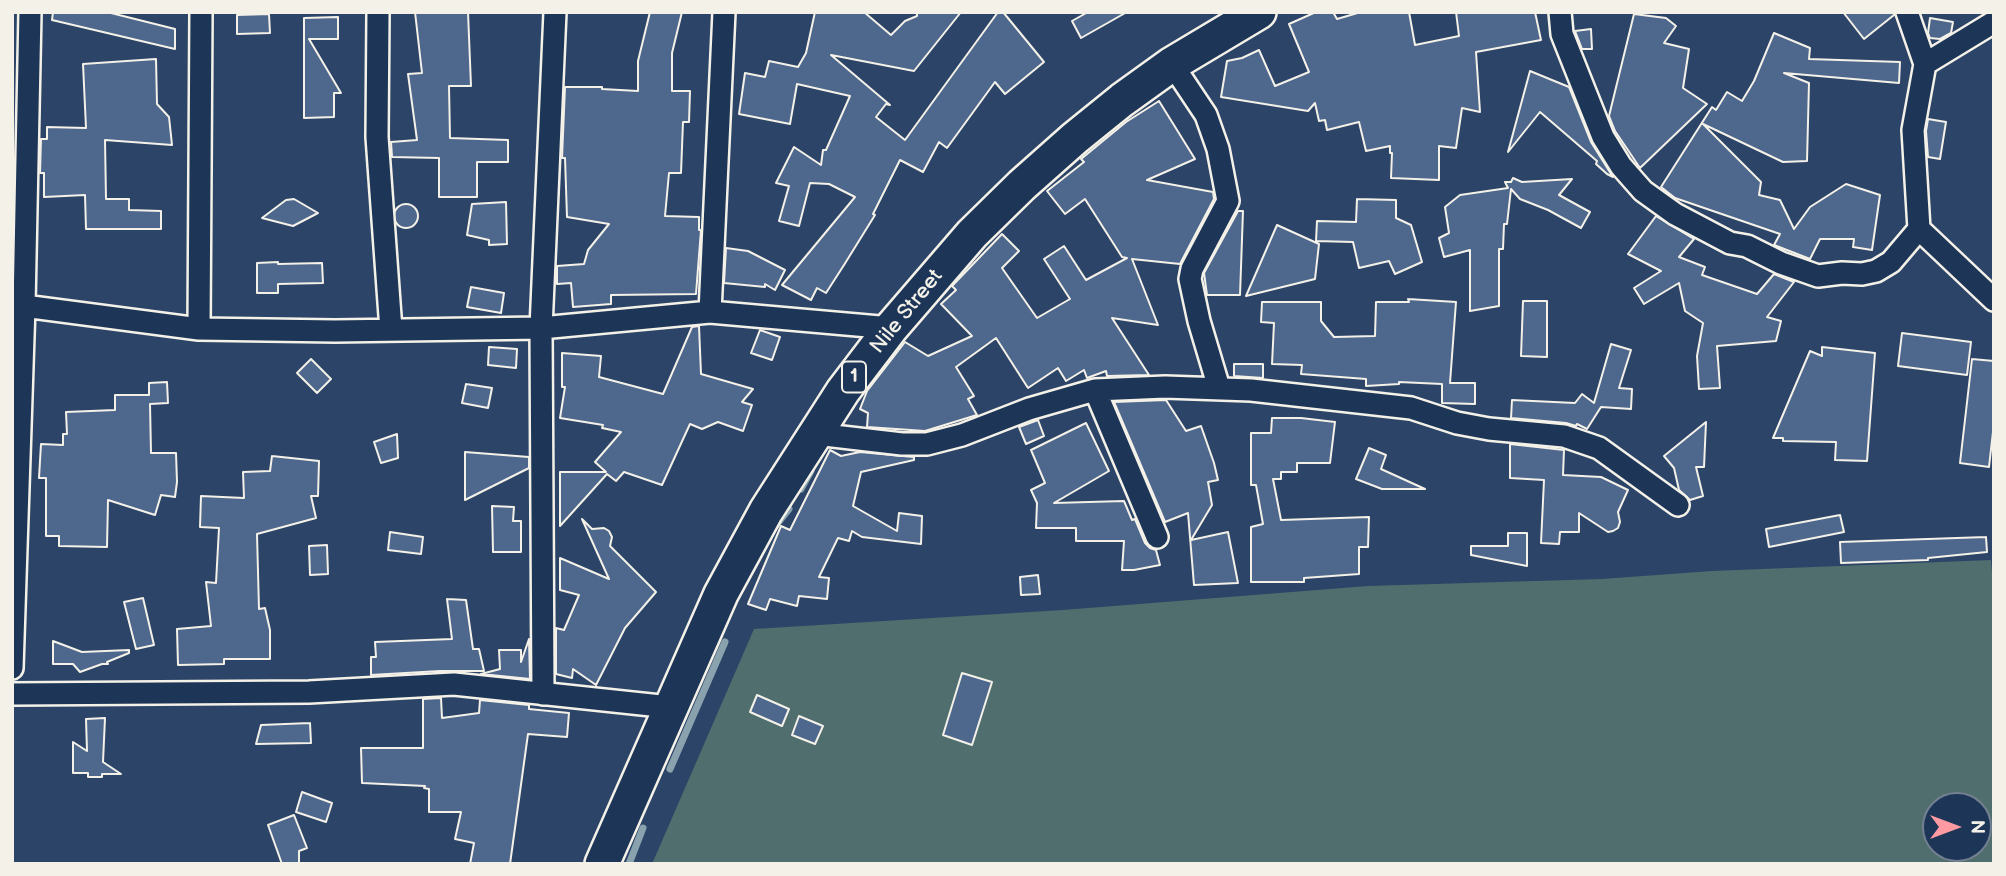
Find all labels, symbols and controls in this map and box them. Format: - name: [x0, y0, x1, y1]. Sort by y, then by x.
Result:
- street label: Nile Street: [865, 265, 949, 359]
- road number: 1: [842, 362, 866, 392]
- north arrow: [1922, 792, 1992, 862]
- text: N: [1965, 820, 1988, 834]

